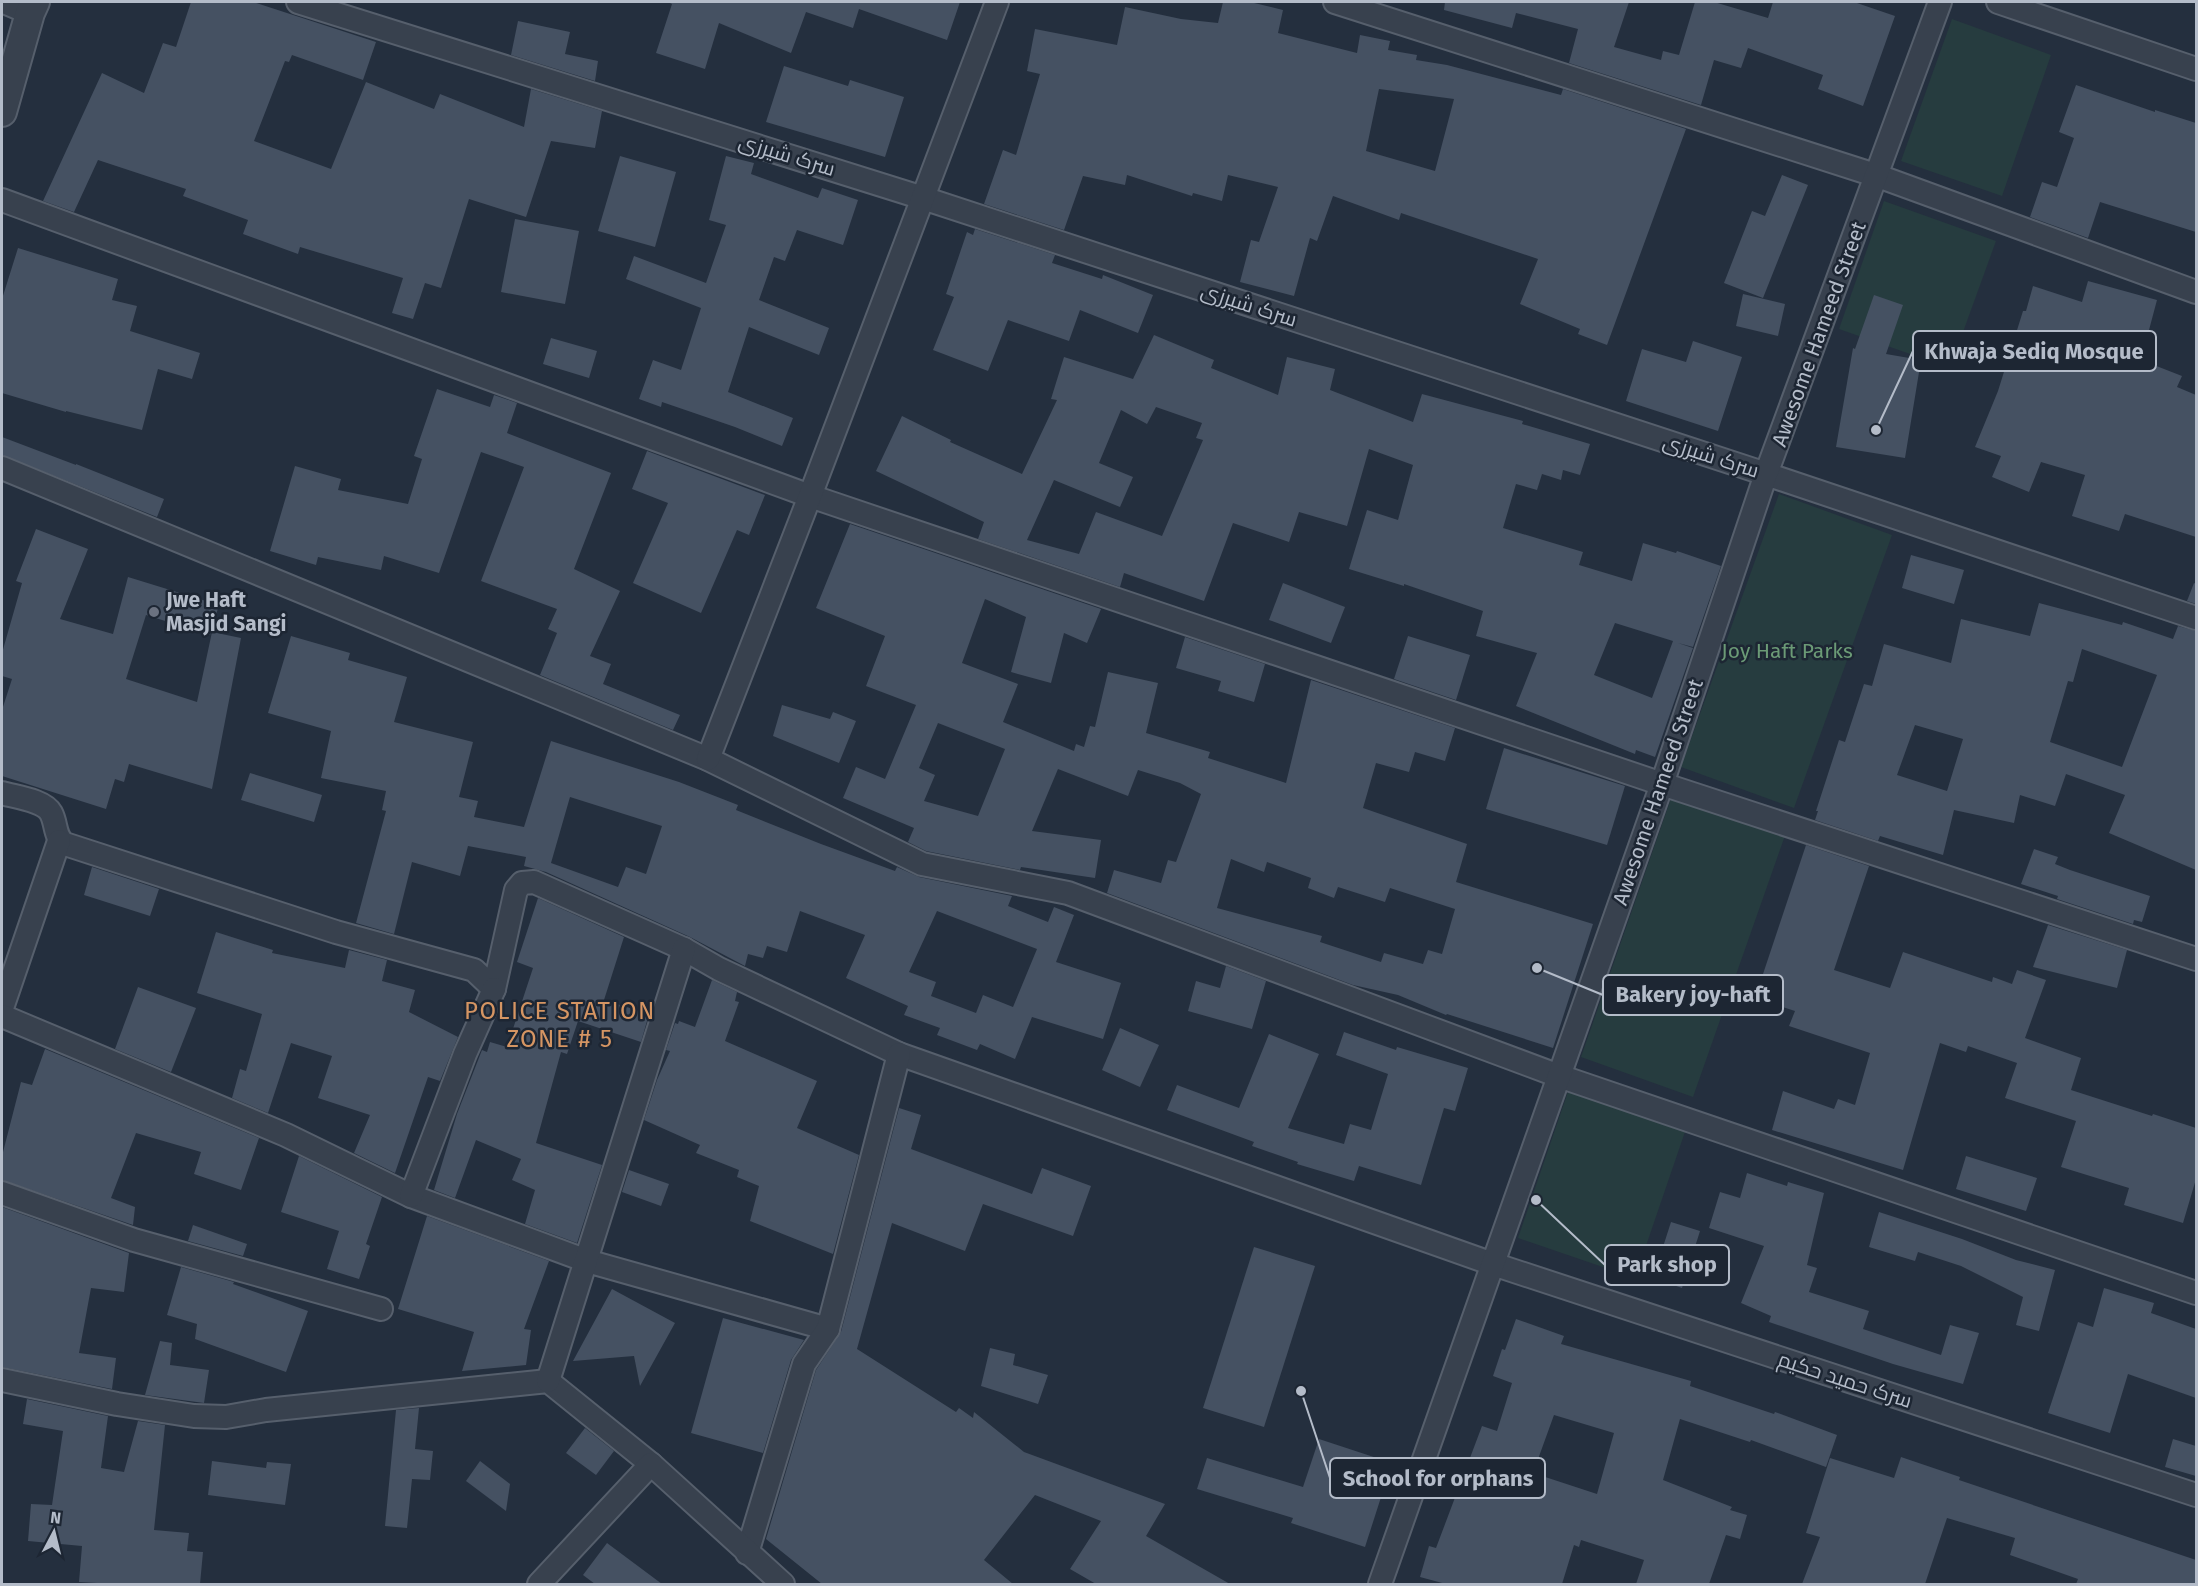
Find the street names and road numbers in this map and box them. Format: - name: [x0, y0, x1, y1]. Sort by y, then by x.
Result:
- street label: سرک شیرزی: [736, 128, 838, 182]
- street label: Awesome Hameed Street: [1766, 218, 1872, 450]
- street label: سرک شیرزی: [1198, 277, 1300, 333]
- street label: سرک شیرزی: [1660, 428, 1762, 484]
- street label: Awesome Hameed Street: [1607, 675, 1709, 908]
- street label: سرک حمید حکیم: [1774, 1346, 1915, 1415]

